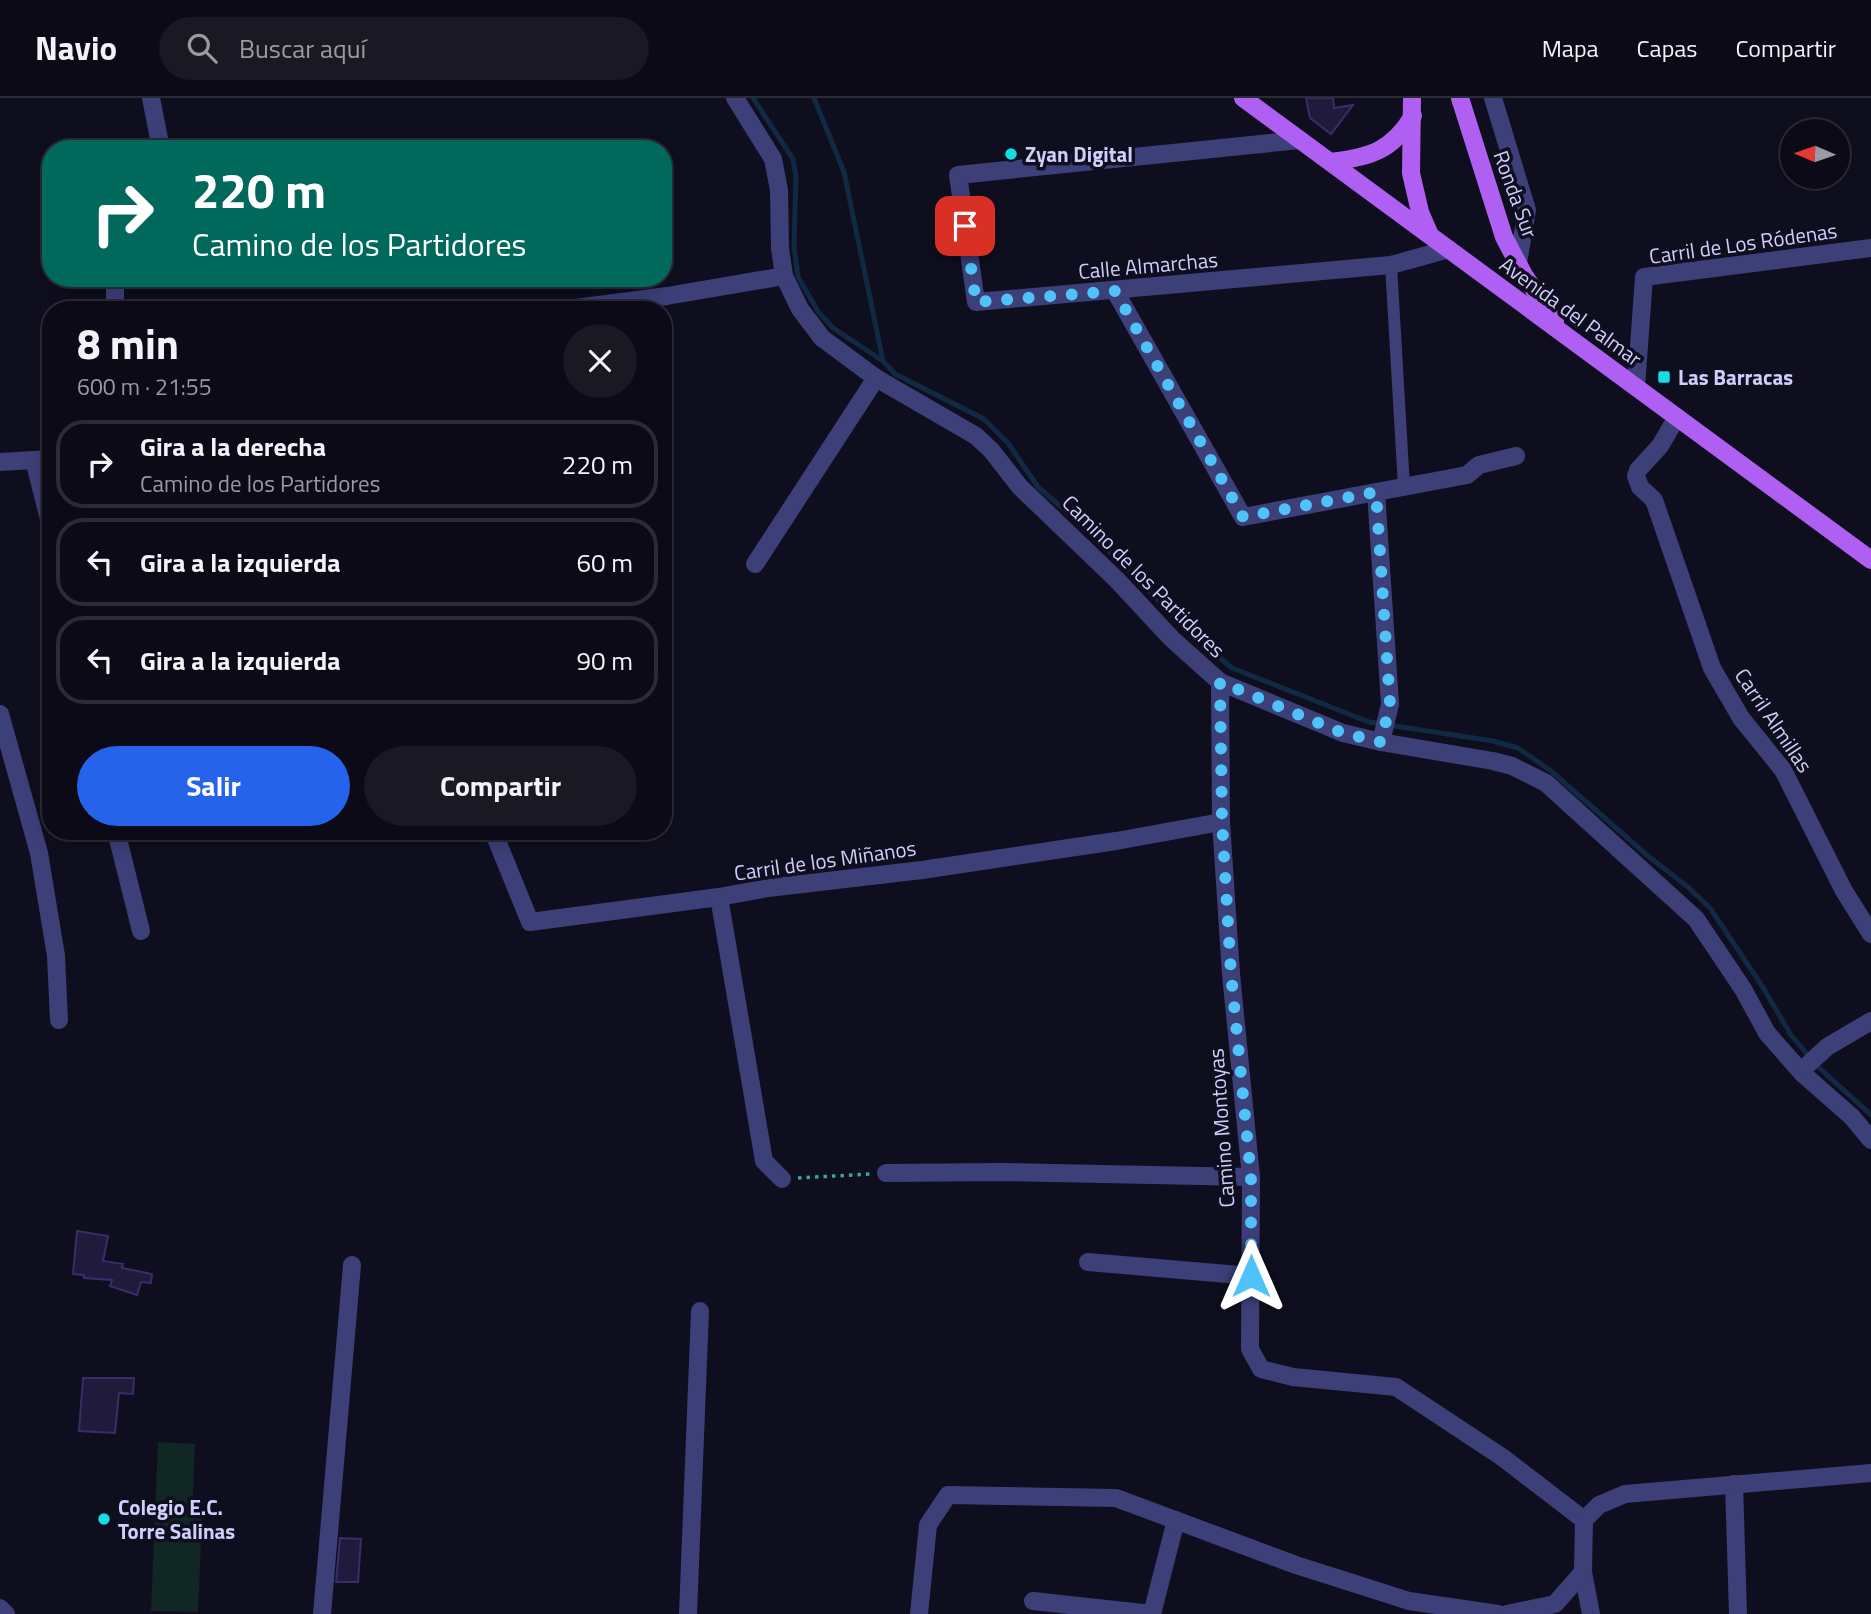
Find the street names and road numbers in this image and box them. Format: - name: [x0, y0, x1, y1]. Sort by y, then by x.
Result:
- street label: Ronda Sur: [1485, 146, 1547, 242]
- street label: Carril de Los Ródenas: [1647, 214, 1839, 272]
- street label: Calle Almarchas: [1077, 243, 1219, 287]
- street label: Avenida del Palmar: [1493, 248, 1649, 374]
- street label: Camino de los Partidores: [1055, 487, 1233, 665]
- street label: Carril Almillas: [1727, 661, 1821, 779]
- street label: Carril de los Miñanos: [732, 831, 918, 889]
- street label: Camino Montoyas: [1199, 1047, 1243, 1209]

